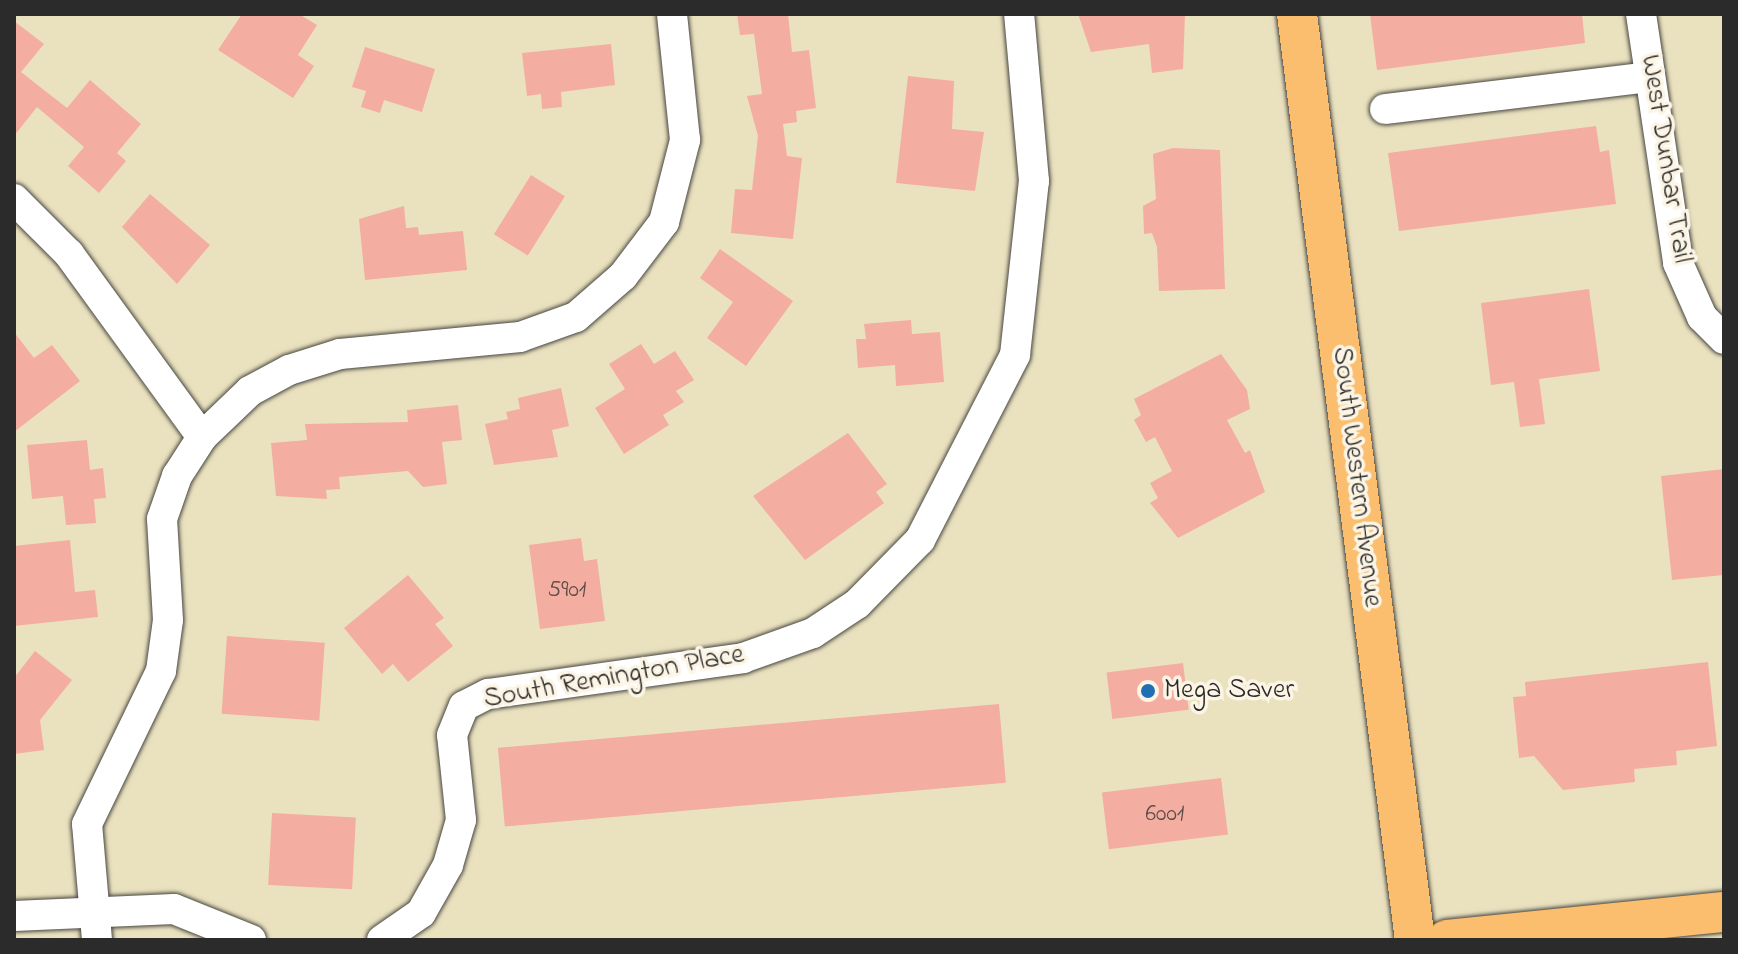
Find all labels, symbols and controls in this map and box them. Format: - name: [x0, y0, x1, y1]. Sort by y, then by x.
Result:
- street label: West Dunbar Trail: [1632, 52, 1698, 266]
- street label: South Western Avenue: [1323, 345, 1389, 609]
- house number: 5901: [548, 577, 586, 605]
- street label: South Remington Place: [481, 639, 747, 717]
- place label: Mega Saver: [1164, 674, 1294, 708]
- marker: Mega Saver: [1139, 682, 1157, 700]
- house number: 6001: [1146, 801, 1184, 829]

